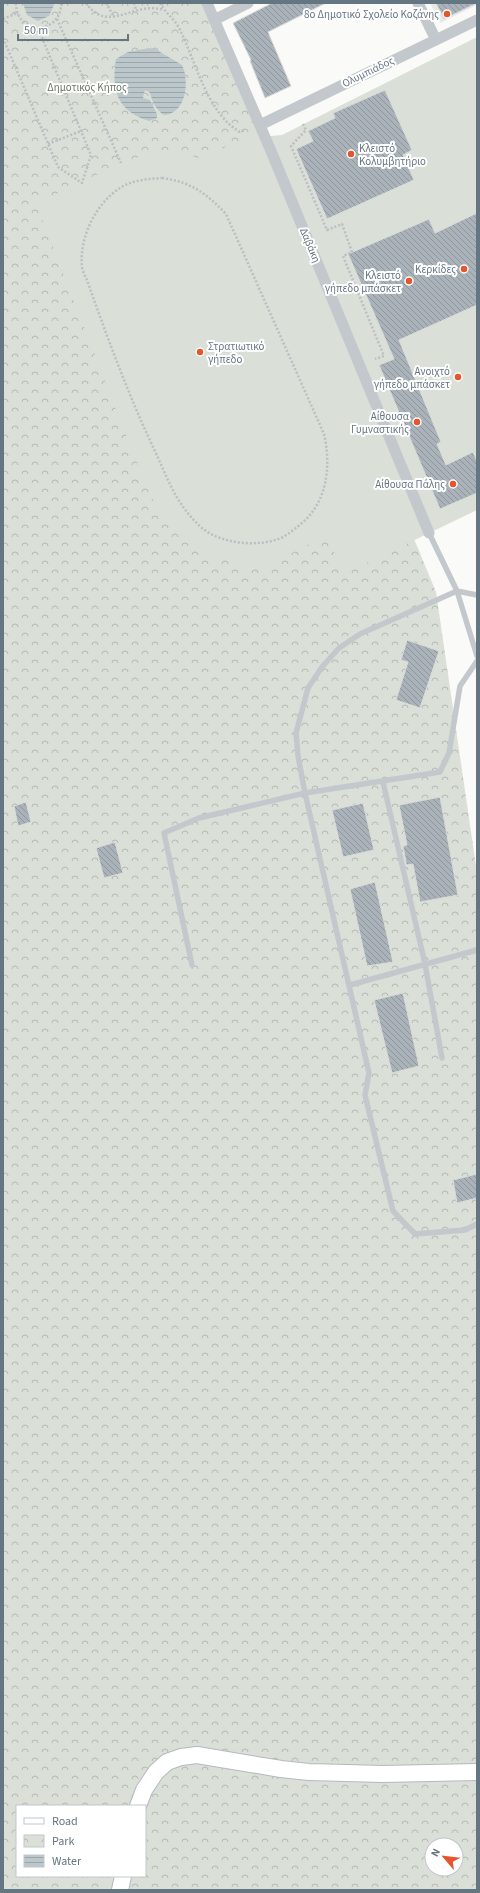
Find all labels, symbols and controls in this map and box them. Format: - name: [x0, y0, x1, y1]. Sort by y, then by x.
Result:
- place label: 8ο Δημοτικό Σχολείο Κοζάνης: [304, 7, 439, 22]
- marker: 8ο Δημοτικό Σχολείο Κοζάνης: [442, 9, 452, 19]
- scale bar: [18, 16, 128, 42]
- text: 50 m: [24, 22, 48, 39]
- street label: Ολυμπιάδος: [340, 53, 397, 91]
- park label: Δημοτικός Κήπος: [47, 80, 127, 95]
- place label: Κλειστό Κολυμβητήριο: [359, 141, 426, 169]
- marker: Κλειστό Κολυμβητήριο: [346, 149, 356, 159]
- street label: Δαβάκη: [296, 225, 324, 265]
- place label: Κερκίδες: [415, 262, 456, 277]
- marker: Κερκίδες: [459, 264, 469, 274]
- place label: Κλειστό γήπεδο μπάσκετ: [325, 268, 401, 296]
- marker: Κλειστό γήπεδο μπάσκετ: [404, 276, 414, 286]
- place label: Στρατιωτικό γήπεδο: [208, 339, 264, 367]
- marker: Στρατιωτικό γήπεδο: [195, 347, 205, 357]
- place label: Ανοιχτό γήπεδο μπάσκετ: [374, 364, 450, 392]
- marker: Ανοιχτό γήπεδο μπάσκετ: [453, 372, 463, 382]
- place label: Αίθουσα Γυμναστικής: [351, 409, 409, 437]
- marker: Αίθουσα Γυμναστικής: [412, 417, 422, 427]
- place label: Αίθουσα Πάλης: [375, 477, 445, 492]
- marker: Αίθουσα Πάλης: [448, 479, 458, 489]
- legend: [16, 1805, 146, 1877]
- text: Road: [52, 1813, 78, 1830]
- text: Park: [52, 1833, 74, 1850]
- north arrow: [424, 1837, 464, 1877]
- text: N: [427, 1846, 444, 1859]
- text: Water: [52, 1853, 82, 1870]

